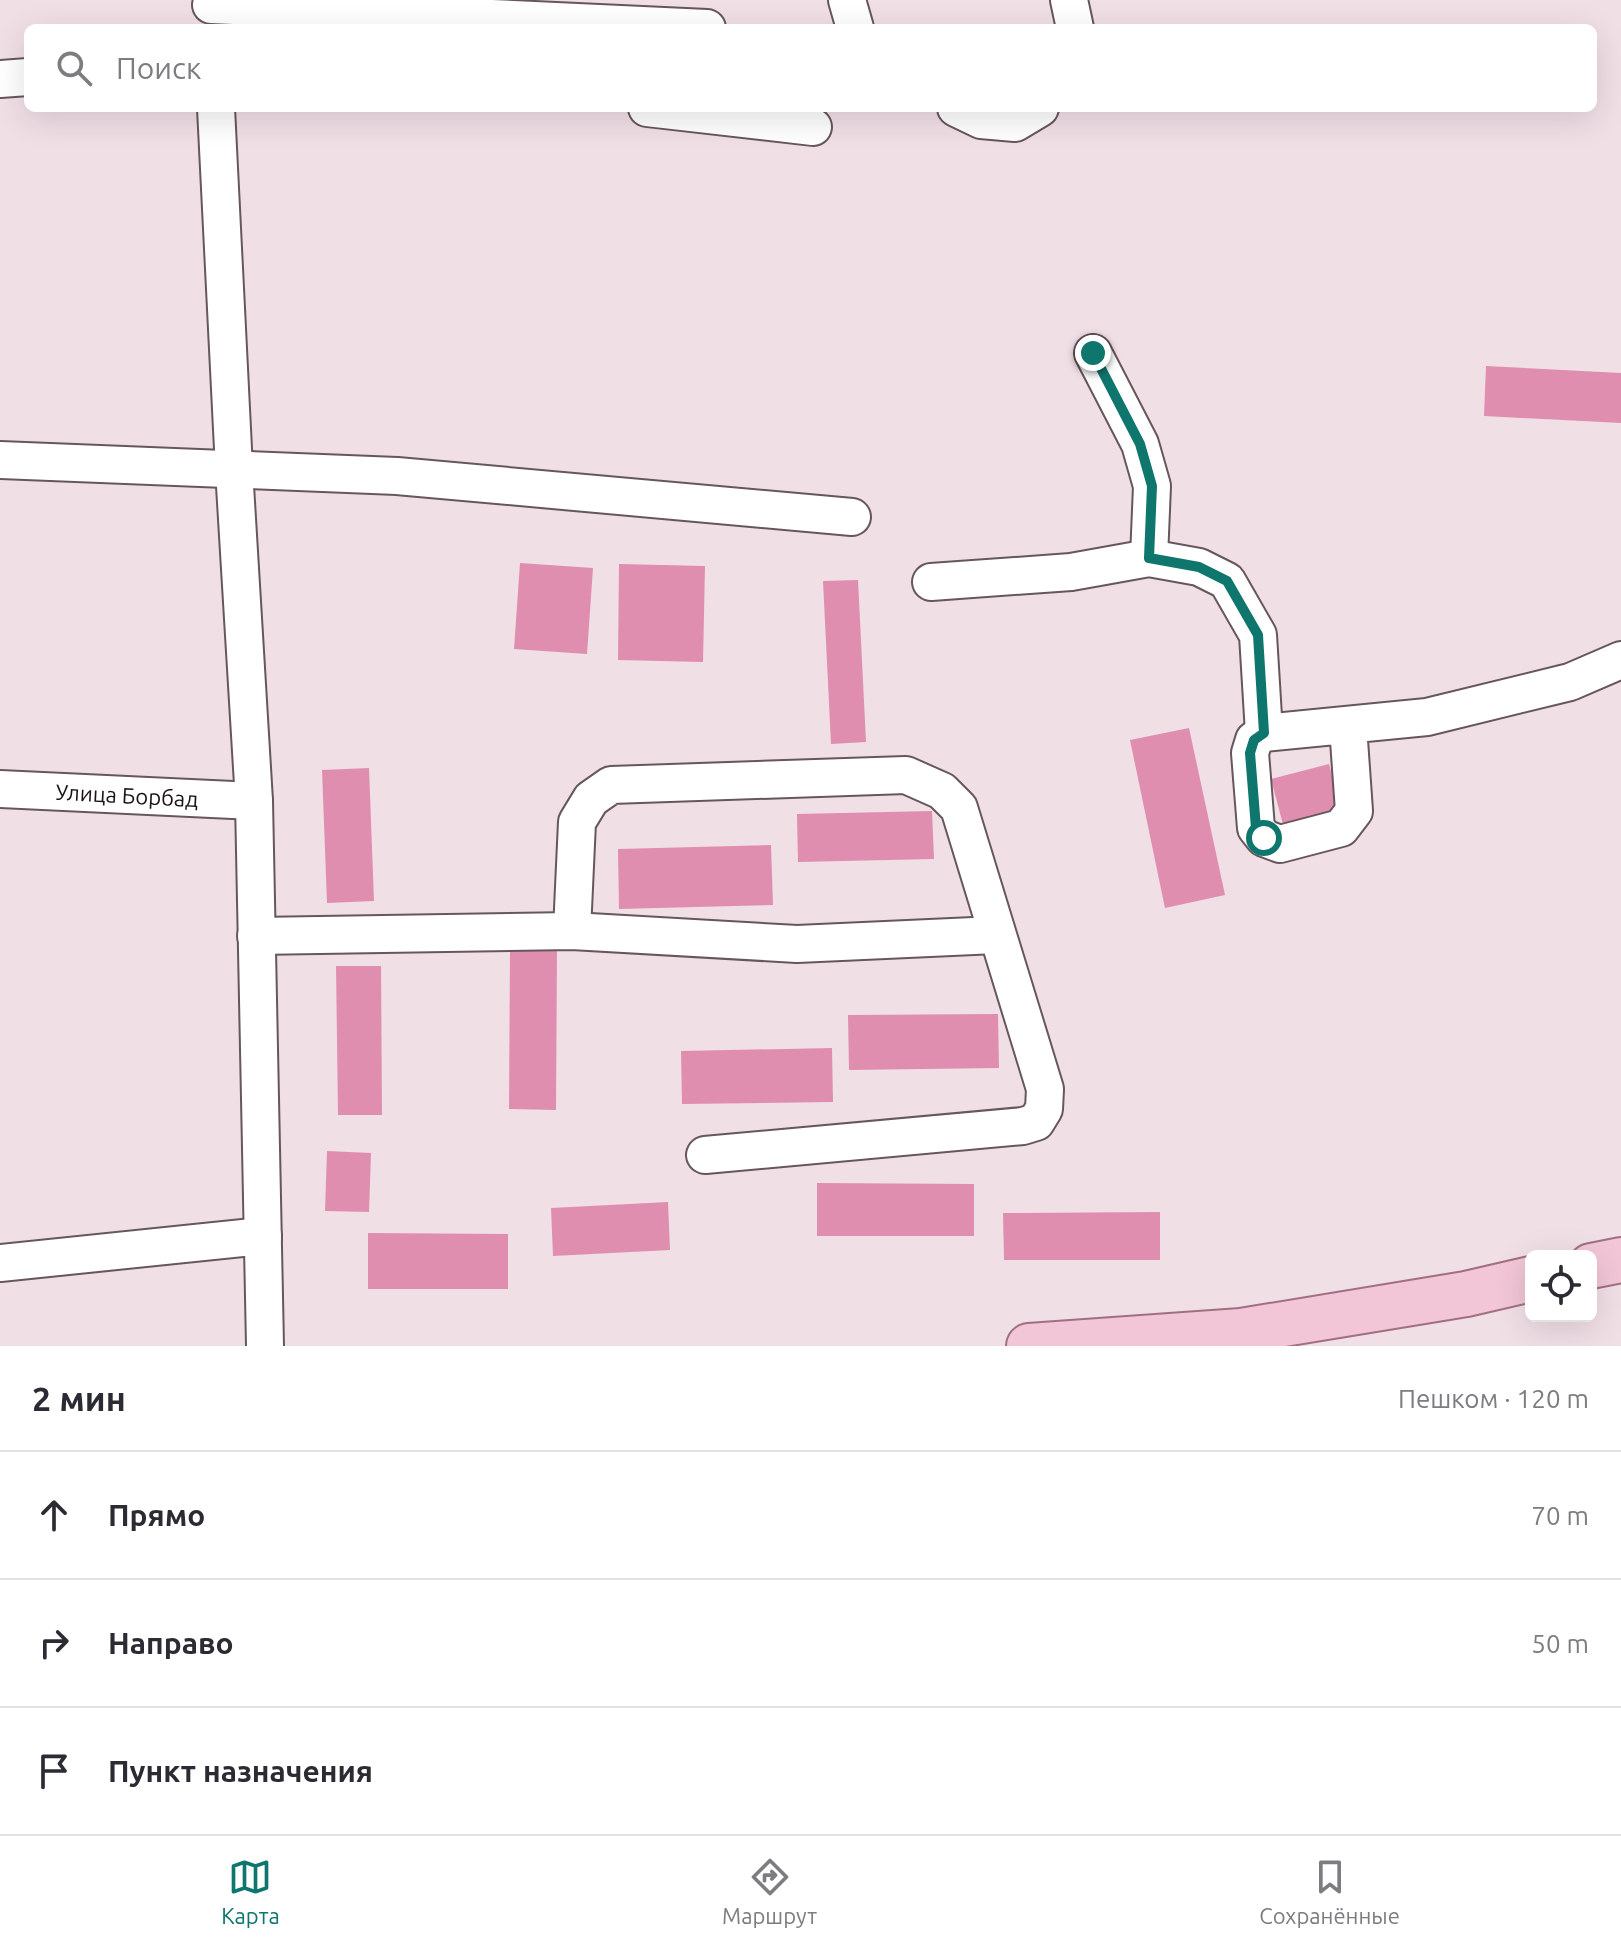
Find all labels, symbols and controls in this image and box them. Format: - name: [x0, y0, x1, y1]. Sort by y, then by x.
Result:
- search box: [24, 24, 1597, 112]
- icon: search: [52, 46, 96, 90]
- text: Поиск: [116, 51, 201, 85]
- route end: [1075, 335, 1111, 371]
- street label: Улица Борбад: [55, 779, 199, 811]
- route start: [1246, 820, 1282, 856]
- map controls: [1525, 1250, 1597, 1322]
- button: locate: [1525, 1250, 1597, 1322]
- text: 2 мин: [32, 1379, 126, 1417]
- text: Пешком · 120 m: [1398, 1384, 1589, 1413]
- icon: ahead: [32, 1493, 76, 1537]
- text: Прямо: [108, 1498, 205, 1532]
- text: 70 m: [1531, 1501, 1589, 1530]
- icon: right: [32, 1621, 76, 1665]
- text: Направо: [108, 1626, 234, 1660]
- text: 50 m: [1531, 1629, 1589, 1658]
- icon: arrive: [32, 1749, 76, 1793]
- text: Пункт назначения: [108, 1754, 373, 1788]
- tab: Карта: [221, 1855, 280, 1928]
- tab: Маршрут: [722, 1855, 817, 1928]
- tab: Сохранённые: [1259, 1855, 1400, 1928]

